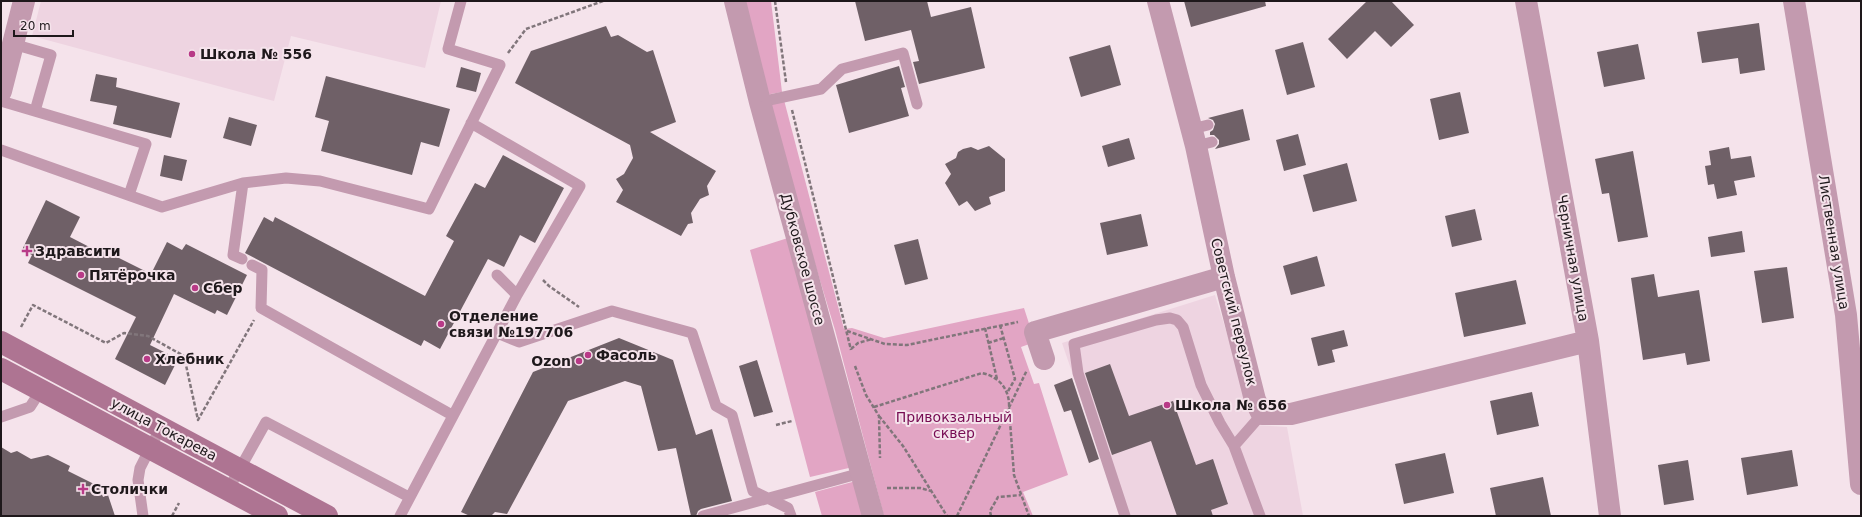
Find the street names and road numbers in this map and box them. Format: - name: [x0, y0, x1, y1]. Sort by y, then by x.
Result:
- street label: Лиственная улица: [1815, 173, 1853, 311]
- street label: Дубковское шоссе: [778, 191, 828, 327]
- street label: Черничная улица: [1554, 193, 1592, 323]
- street label: Советский переулок: [1208, 236, 1260, 388]
- street label: улица Токарева: [108, 394, 220, 464]

